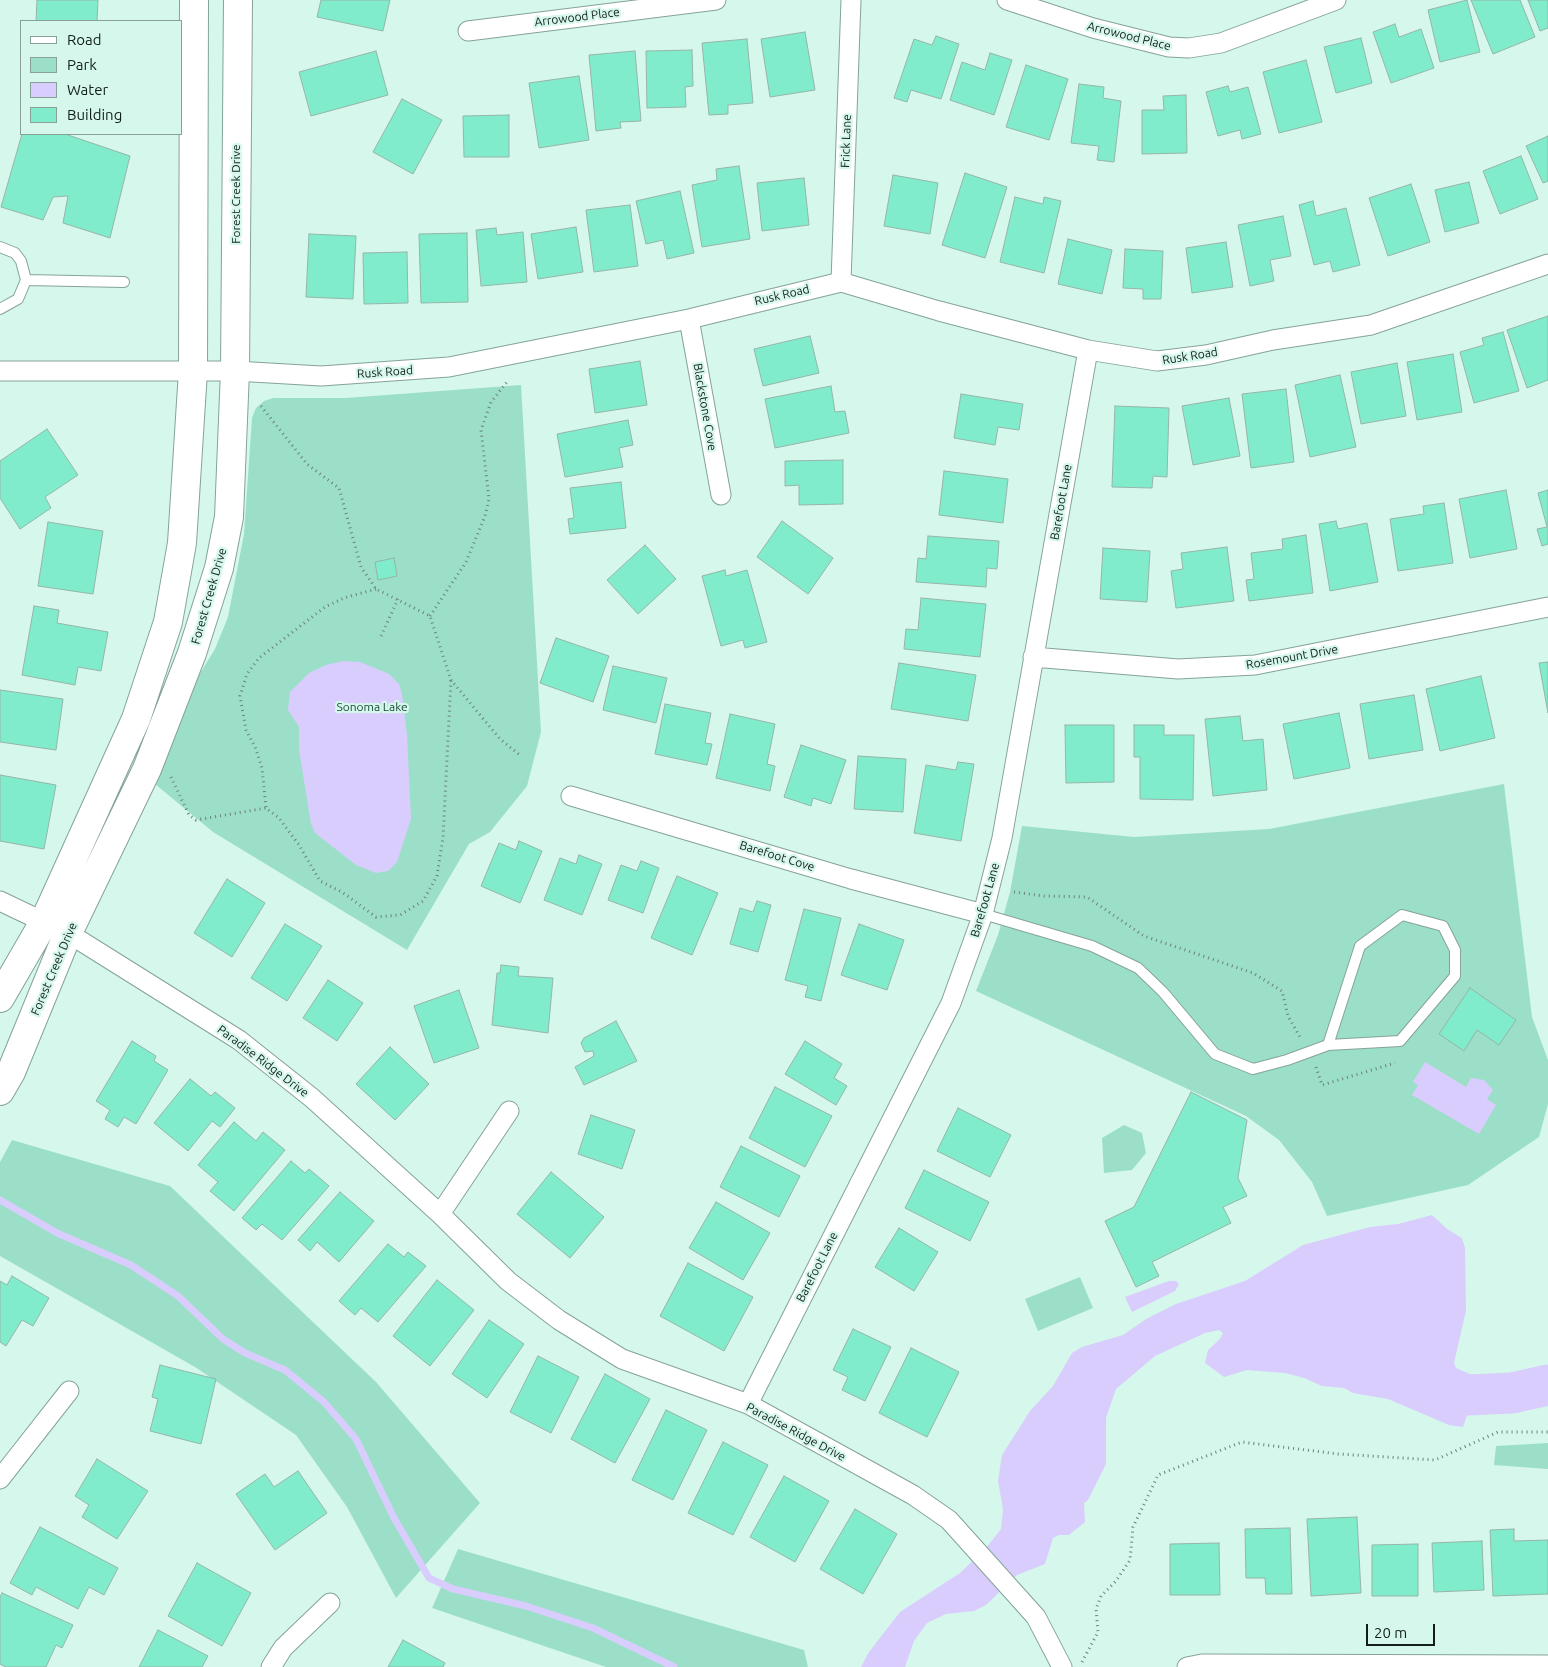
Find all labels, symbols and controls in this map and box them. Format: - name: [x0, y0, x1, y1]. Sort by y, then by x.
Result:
- street label: Arrowood Place: [534, 5, 620, 29]
- street label: Arrowood Place: [1086, 19, 1172, 53]
- legend: [20, 20, 182, 135]
- text: Road: [67, 31, 102, 48]
- text: Park: [67, 56, 97, 73]
- text: Water: [67, 81, 108, 98]
- text: Building: [67, 106, 122, 123]
- street label: Frick Lane: [838, 114, 854, 168]
- street label: Forest Creek Drive: [229, 144, 243, 244]
- street label: Rusk Road: [753, 282, 811, 308]
- street label: Rusk Road: [1161, 345, 1219, 367]
- street label: Blackstone Cove: [690, 362, 720, 452]
- street label: Rusk Road: [357, 363, 413, 381]
- street label: Barefoot Lane: [1047, 463, 1075, 541]
- street label: Forest Creek Drive: [188, 546, 230, 646]
- street label: Rosemount Drive: [1245, 642, 1339, 672]
- park label: Sonoma Lake: [336, 700, 408, 714]
- street label: Barefoot Cove: [738, 838, 816, 874]
- street label: Barefoot Lane: [967, 861, 1003, 939]
- street label: Forest Creek Drive: [28, 920, 80, 1018]
- street label: Paradise Ridge Drive: [215, 1022, 311, 1100]
- street label: Barefoot Lane: [793, 1230, 841, 1304]
- street label: Paradise Ridge Drive: [744, 1400, 848, 1464]
- scale bar: [1368, 1614, 1437, 1646]
- text: 20 m: [1374, 1624, 1407, 1641]

